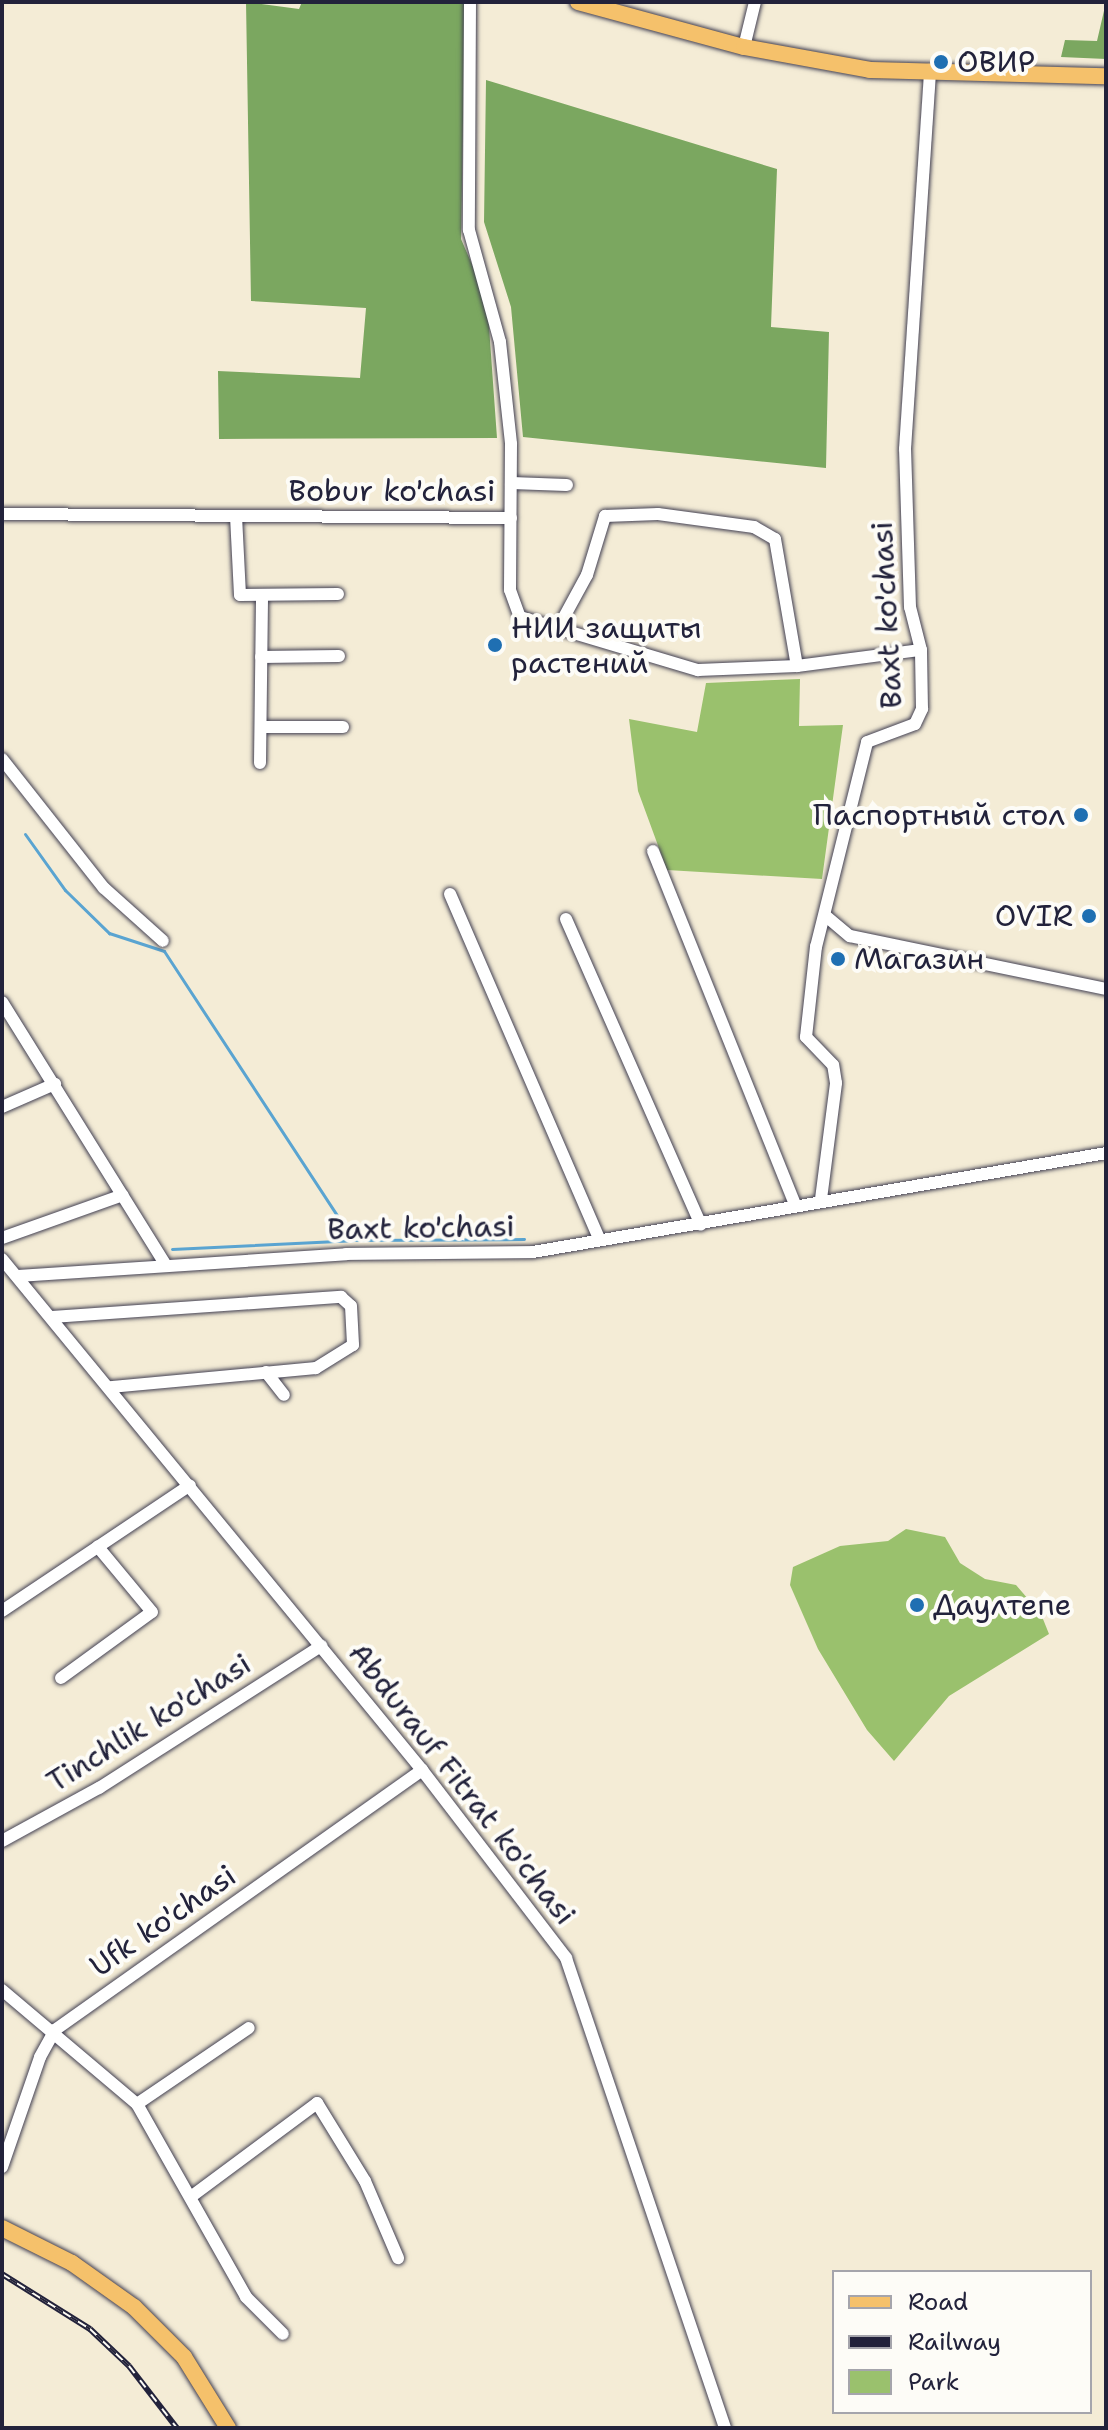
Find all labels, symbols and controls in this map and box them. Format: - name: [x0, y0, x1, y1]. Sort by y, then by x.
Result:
- place label: ОВИР: [957, 44, 1035, 80]
- marker: ОВИР: [932, 53, 950, 71]
- street label: Bobur ko'chasi: [289, 473, 495, 509]
- street label: Baxt ko'chasi: [864, 520, 910, 710]
- place label: НИИ защиты растений: [511, 610, 702, 680]
- marker: НИИ защиты растений: [486, 636, 504, 654]
- place label: Паспортный стол: [813, 797, 1065, 833]
- marker: Паспортный стол: [1072, 806, 1090, 824]
- place label: OVIR: [995, 898, 1073, 934]
- marker: OVIR: [1080, 907, 1098, 925]
- place label: Магазин: [854, 941, 984, 977]
- marker: Магазин: [829, 950, 847, 968]
- street label: Baxt ko'chasi: [327, 1208, 515, 1248]
- place label: Даултепе: [933, 1587, 1072, 1623]
- marker: Даултепе: [908, 1596, 926, 1614]
- street label: Abdurauf Fitrat ko'chasi: [341, 1636, 583, 1932]
- street label: Tinchlik ko'chasi: [40, 1646, 258, 1800]
- street label: Ufk ko'chasi: [83, 1858, 243, 1984]
- legend: [832, 2270, 1092, 2414]
- text: Road: [908, 2286, 968, 2318]
- text: Railway: [908, 2326, 1001, 2358]
- text: Park: [908, 2366, 960, 2398]

